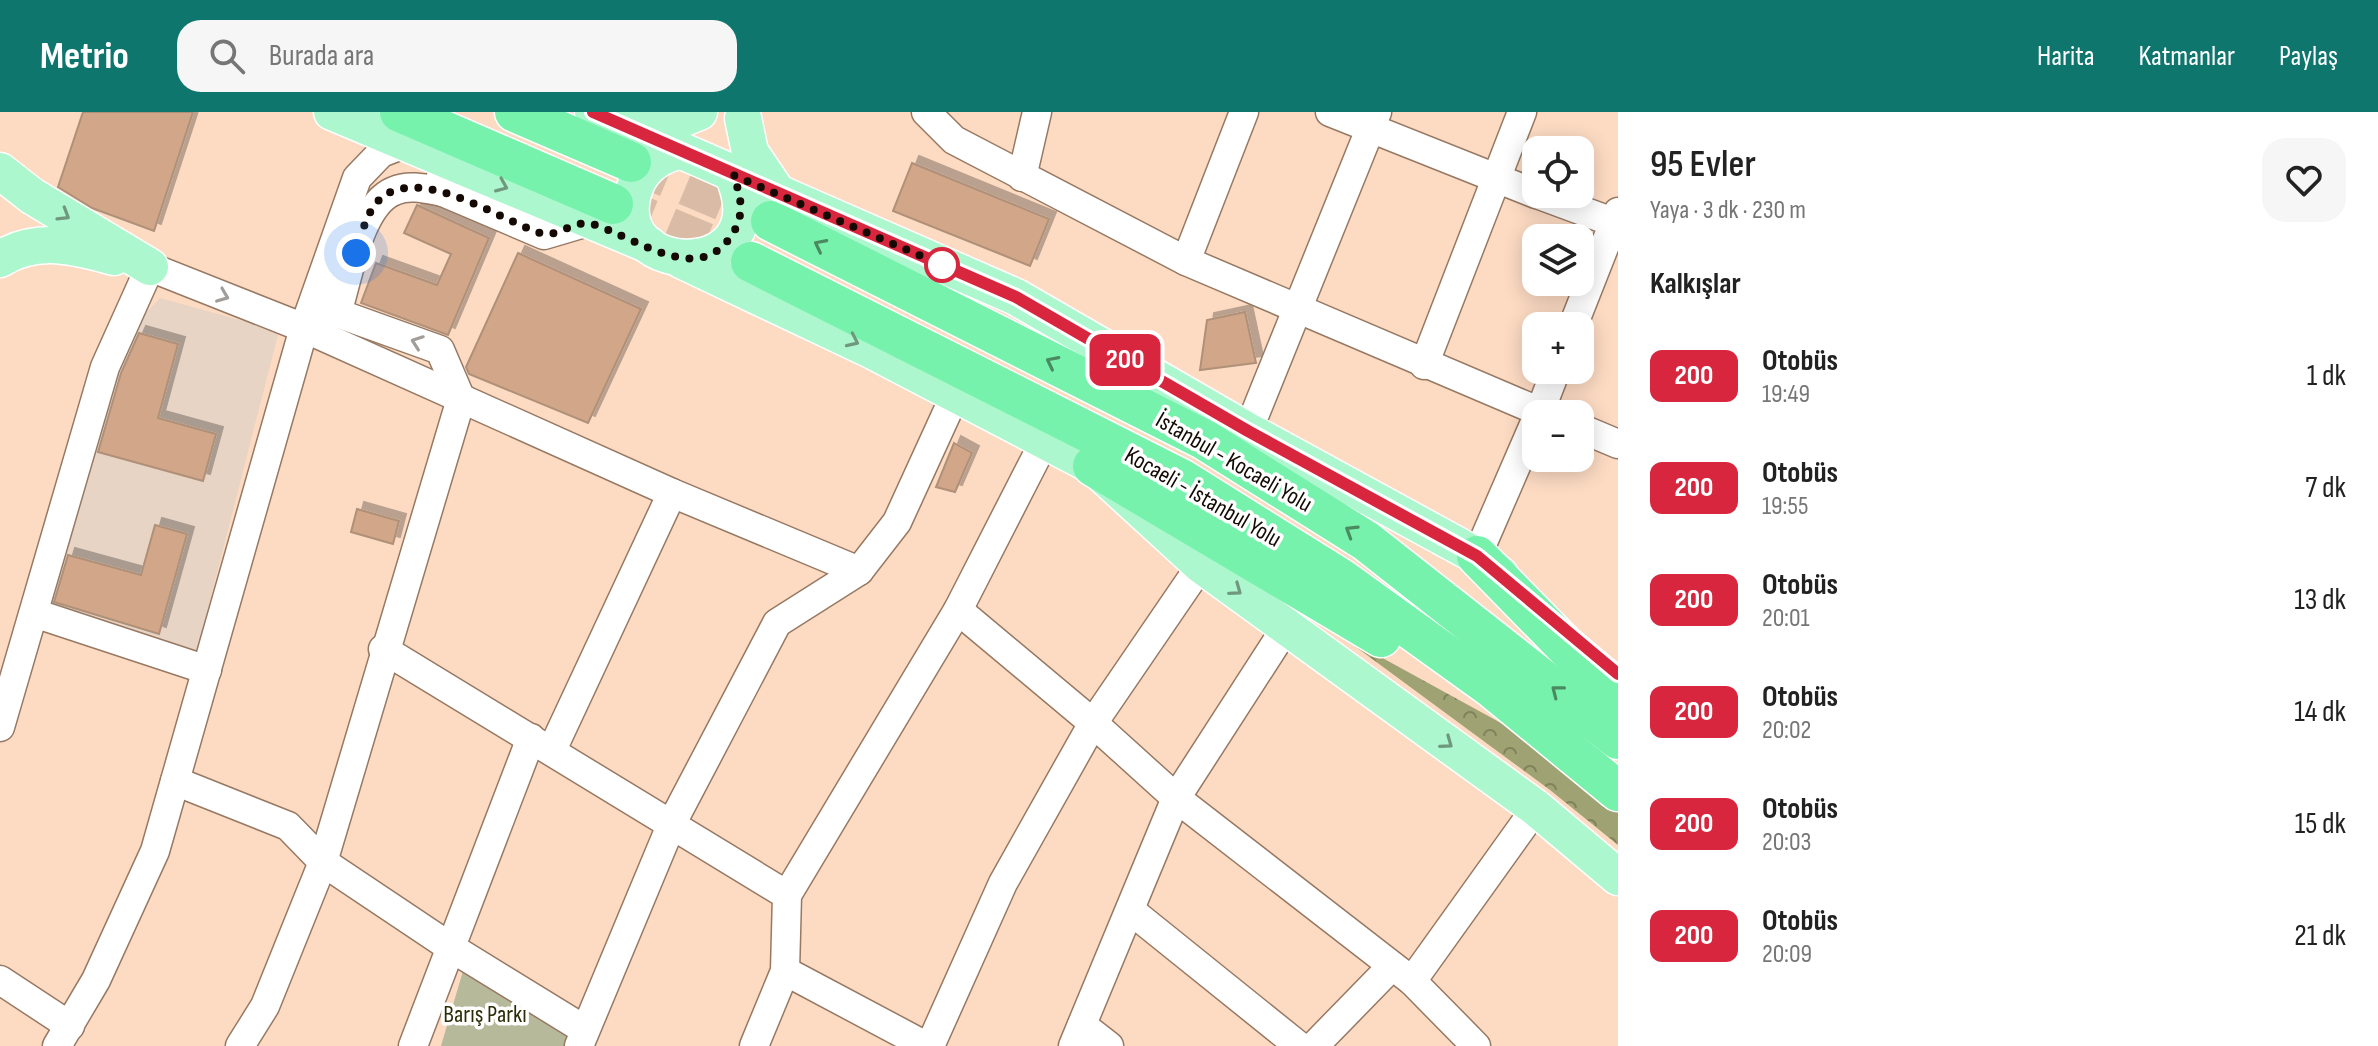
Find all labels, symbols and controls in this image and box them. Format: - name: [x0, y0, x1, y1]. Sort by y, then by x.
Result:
- search box: [177, 20, 737, 92]
- text: Metrio: [40, 34, 129, 79]
- icon: search: [205, 34, 249, 78]
- text: Burada ara: [269, 38, 374, 74]
- text: Harita: [2037, 40, 2095, 73]
- text: Katmanlar: [2139, 40, 2235, 73]
- text: Paylaş: [2279, 40, 2338, 73]
- map controls: [1522, 136, 1594, 472]
- button: locate: [1522, 136, 1594, 208]
- button: heart: [2262, 138, 2346, 222]
- text: 95 Evler: [1650, 142, 1756, 187]
- one-way arrow: [493, 176, 508, 192]
- text: Yaya · 3 dk · 230 m: [1650, 195, 1806, 226]
- one-way arrow: [55, 205, 70, 221]
- button: layers: [1522, 224, 1594, 296]
- your location: [336, 233, 376, 273]
- one-way arrow: [813, 240, 828, 255]
- unlabelled marker: [925, 248, 959, 282]
- text: Kalkışlar: [1650, 266, 1741, 302]
- one-way arrow: [215, 286, 229, 303]
- button: +: [1522, 312, 1594, 384]
- one-way arrow: [844, 331, 859, 347]
- line badge: 200: [1079, 334, 1171, 386]
- one-way arrow: [410, 335, 424, 351]
- text: 200: [1106, 343, 1144, 376]
- text: Otobüs: [1762, 343, 1838, 379]
- one-way arrow: [1045, 357, 1060, 372]
- text: 1 dk: [2307, 358, 2346, 394]
- text: 200: [1675, 359, 1713, 392]
- text: 19:49: [1762, 379, 1810, 410]
- button: −: [1522, 400, 1594, 472]
- street label: İstanbul - Kocaeli Yolu: [1150, 405, 1318, 519]
- street label: Kocaeli - İstanbul Yolu: [1119, 440, 1287, 554]
- text: Otobüs: [1762, 455, 1838, 491]
- text: 7 dk: [2305, 470, 2346, 506]
- text: 200: [1675, 471, 1713, 504]
- text: 19:55: [1762, 491, 1808, 522]
- one-way arrow: [1345, 526, 1360, 541]
- text: Otobüs: [1762, 567, 1838, 603]
- one-way arrow: [1228, 580, 1242, 595]
- text: 13 dk: [2294, 582, 2346, 618]
- text: 200: [1675, 583, 1713, 616]
- text: 20:01: [1762, 603, 1810, 634]
- text: Otobüs: [1762, 679, 1838, 715]
- one-way arrow: [1551, 686, 1565, 700]
- text: 14 dk: [2294, 694, 2346, 730]
- text: 200: [1675, 695, 1713, 728]
- text: 20:02: [1762, 715, 1811, 746]
- one-way arrow: [1438, 733, 1453, 748]
- text: Otobüs: [1762, 791, 1838, 827]
- text: 15 dk: [2295, 806, 2346, 842]
- text: 200: [1675, 807, 1713, 840]
- text: 20:03: [1762, 827, 1811, 858]
- text: Otobüs: [1762, 903, 1838, 939]
- text: 21 dk: [2294, 918, 2346, 954]
- text: 200: [1675, 919, 1713, 952]
- text: 20:09: [1762, 939, 1812, 970]
- park label: Barış Parkı: [443, 1000, 527, 1029]

